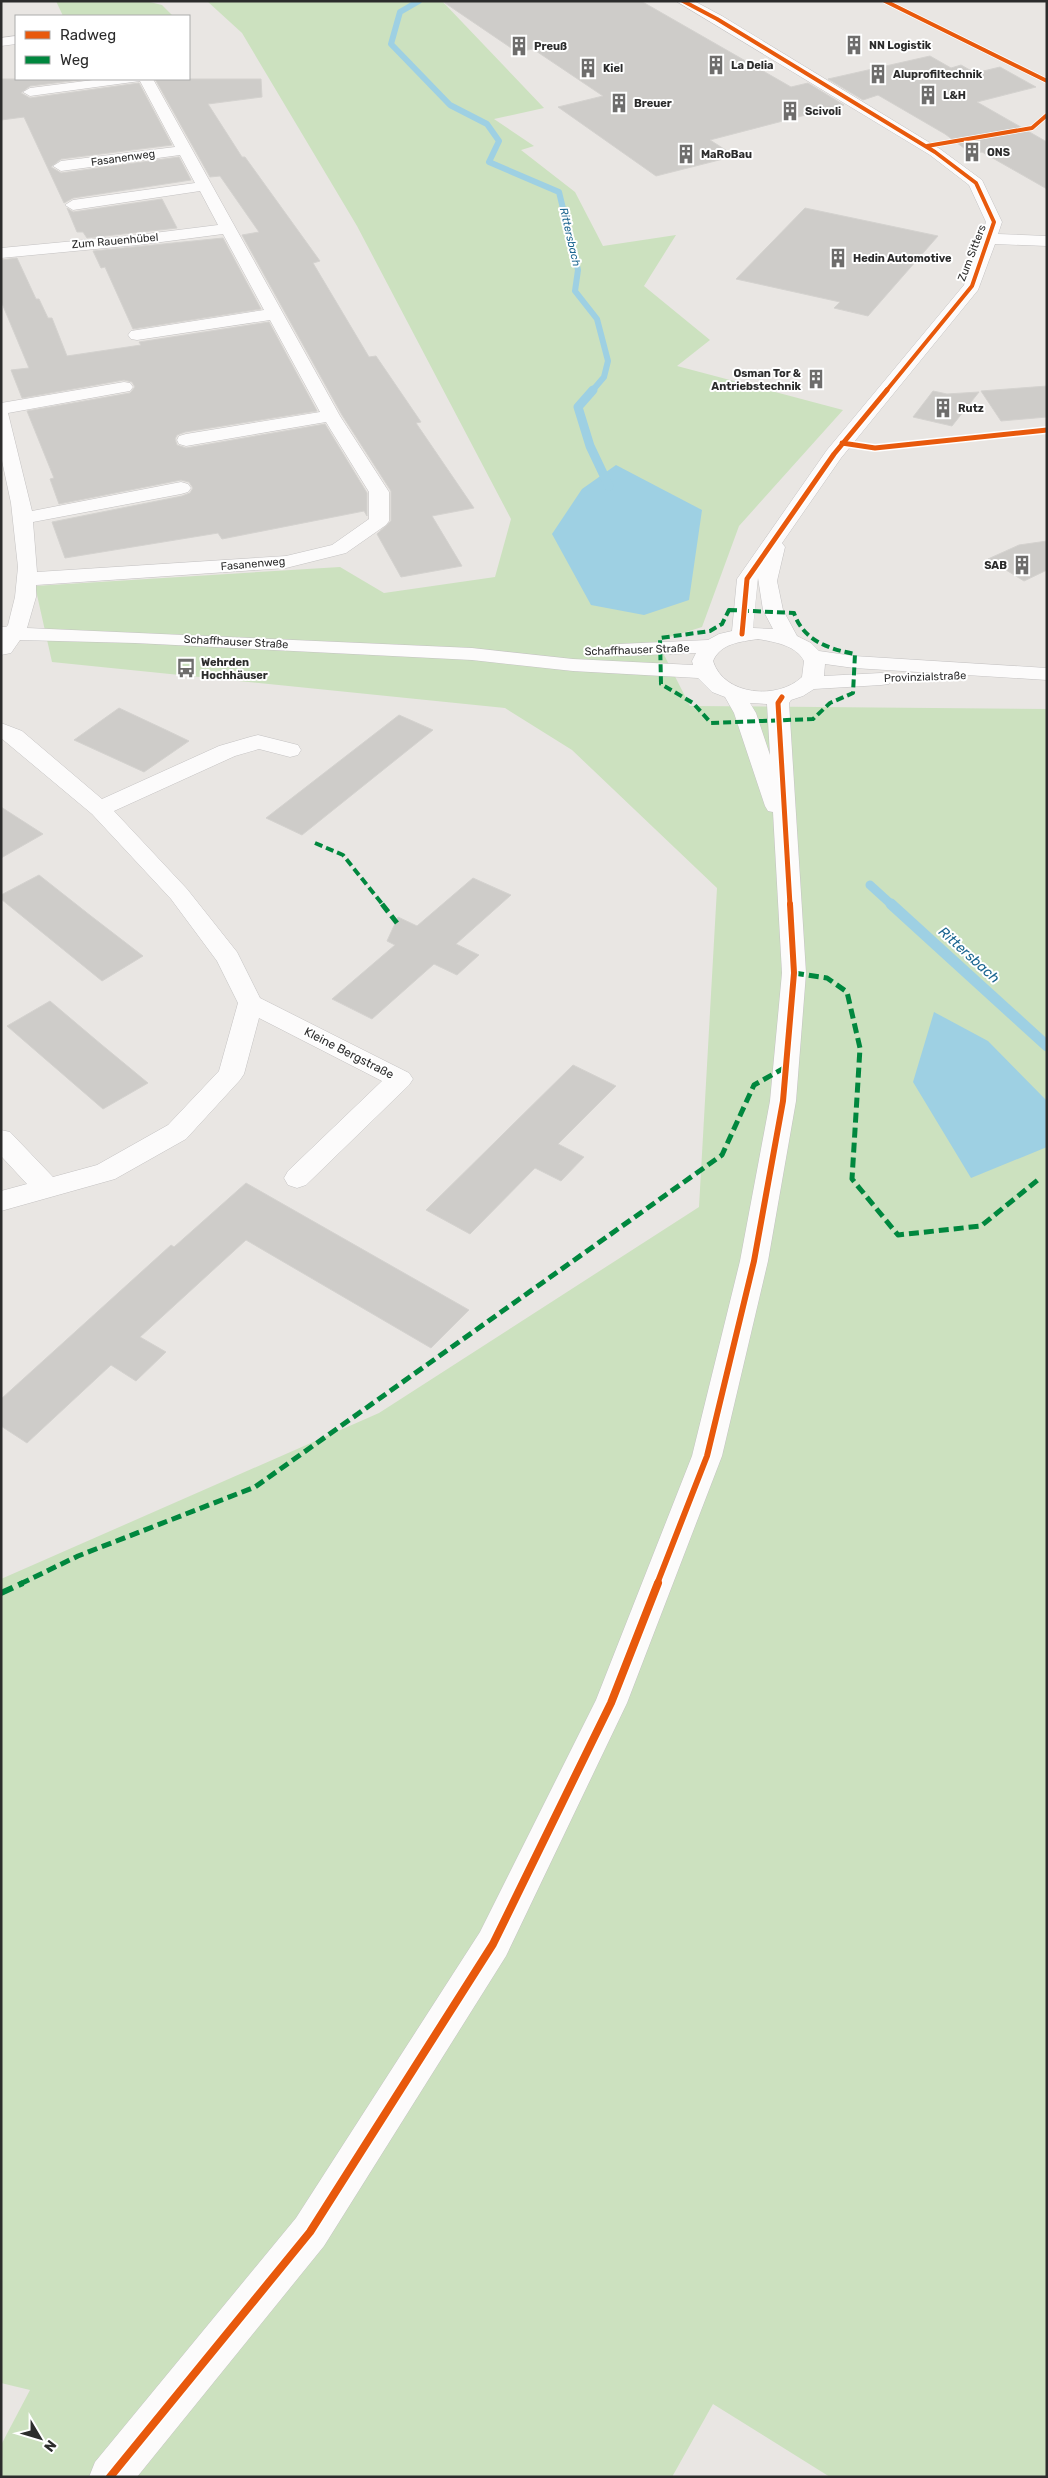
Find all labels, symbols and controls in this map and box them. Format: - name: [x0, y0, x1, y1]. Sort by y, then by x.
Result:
- legend: [15, 15, 190, 80]
- text: Radweg: [60, 26, 116, 44]
- building icon: NN Logistik: [843, 34, 865, 56]
- building icon: Preuß: [508, 35, 530, 57]
- place label: NN Logistik: [869, 39, 932, 52]
- place label: Preuß: [534, 40, 567, 53]
- text: Weg: [60, 51, 89, 69]
- building icon: La Delia: [705, 54, 727, 76]
- building icon: Kiel: [577, 57, 599, 79]
- place label: La Delia: [731, 59, 774, 72]
- place label: Kiel: [603, 62, 623, 75]
- building icon: Aluprofiltechnik: [867, 63, 889, 85]
- place label: Aluprofiltechnik: [893, 68, 983, 81]
- building icon: L&H: [917, 84, 939, 106]
- place label: L&H: [943, 89, 966, 102]
- building icon: Breuer: [608, 92, 630, 114]
- place label: Breuer: [634, 97, 672, 110]
- building icon: Scivoli: [779, 100, 801, 122]
- place label: Scivoli: [805, 105, 841, 118]
- building icon: ONS: [961, 141, 983, 163]
- building icon: MaRoBau: [675, 143, 697, 165]
- place label: ONS: [987, 146, 1010, 159]
- street label: Fasanenweg: [90, 147, 156, 169]
- place label: MaRoBau: [701, 148, 752, 161]
- water label: Rittersbach: [557, 206, 583, 268]
- street label: Zum Sitters: [955, 223, 989, 283]
- street label: Zum Rauenhübel: [71, 231, 159, 251]
- building icon: Hedin Automotive: [827, 247, 849, 269]
- place label: Hedin Automotive: [853, 252, 952, 265]
- place label: Osman Tor & Antriebstechnik: [711, 367, 802, 393]
- building icon: Osman Tor & Antriebstechnik: [805, 368, 827, 390]
- building icon: Rutz: [932, 397, 954, 419]
- place label: Rutz: [958, 402, 984, 415]
- building icon: SAB: [1011, 554, 1033, 576]
- street label: Fasanenweg: [220, 555, 286, 573]
- place label: SAB: [984, 559, 1007, 572]
- street label: Schaffhauser Straße: [183, 633, 289, 651]
- street label: Schaffhauser Straße: [584, 642, 690, 658]
- place label: Wehrden Hochhäuser: [201, 656, 268, 682]
- bus stop icon: Wehrden Hochhäuser: [175, 657, 197, 679]
- street label: Provinzialstraße: [884, 669, 966, 685]
- water label: Rittersbach: [935, 923, 1003, 987]
- street label: Kleine Bergstraße: [302, 1024, 396, 1082]
- north arrow: [15, 2413, 65, 2463]
- text: N: [40, 2436, 60, 2455]

